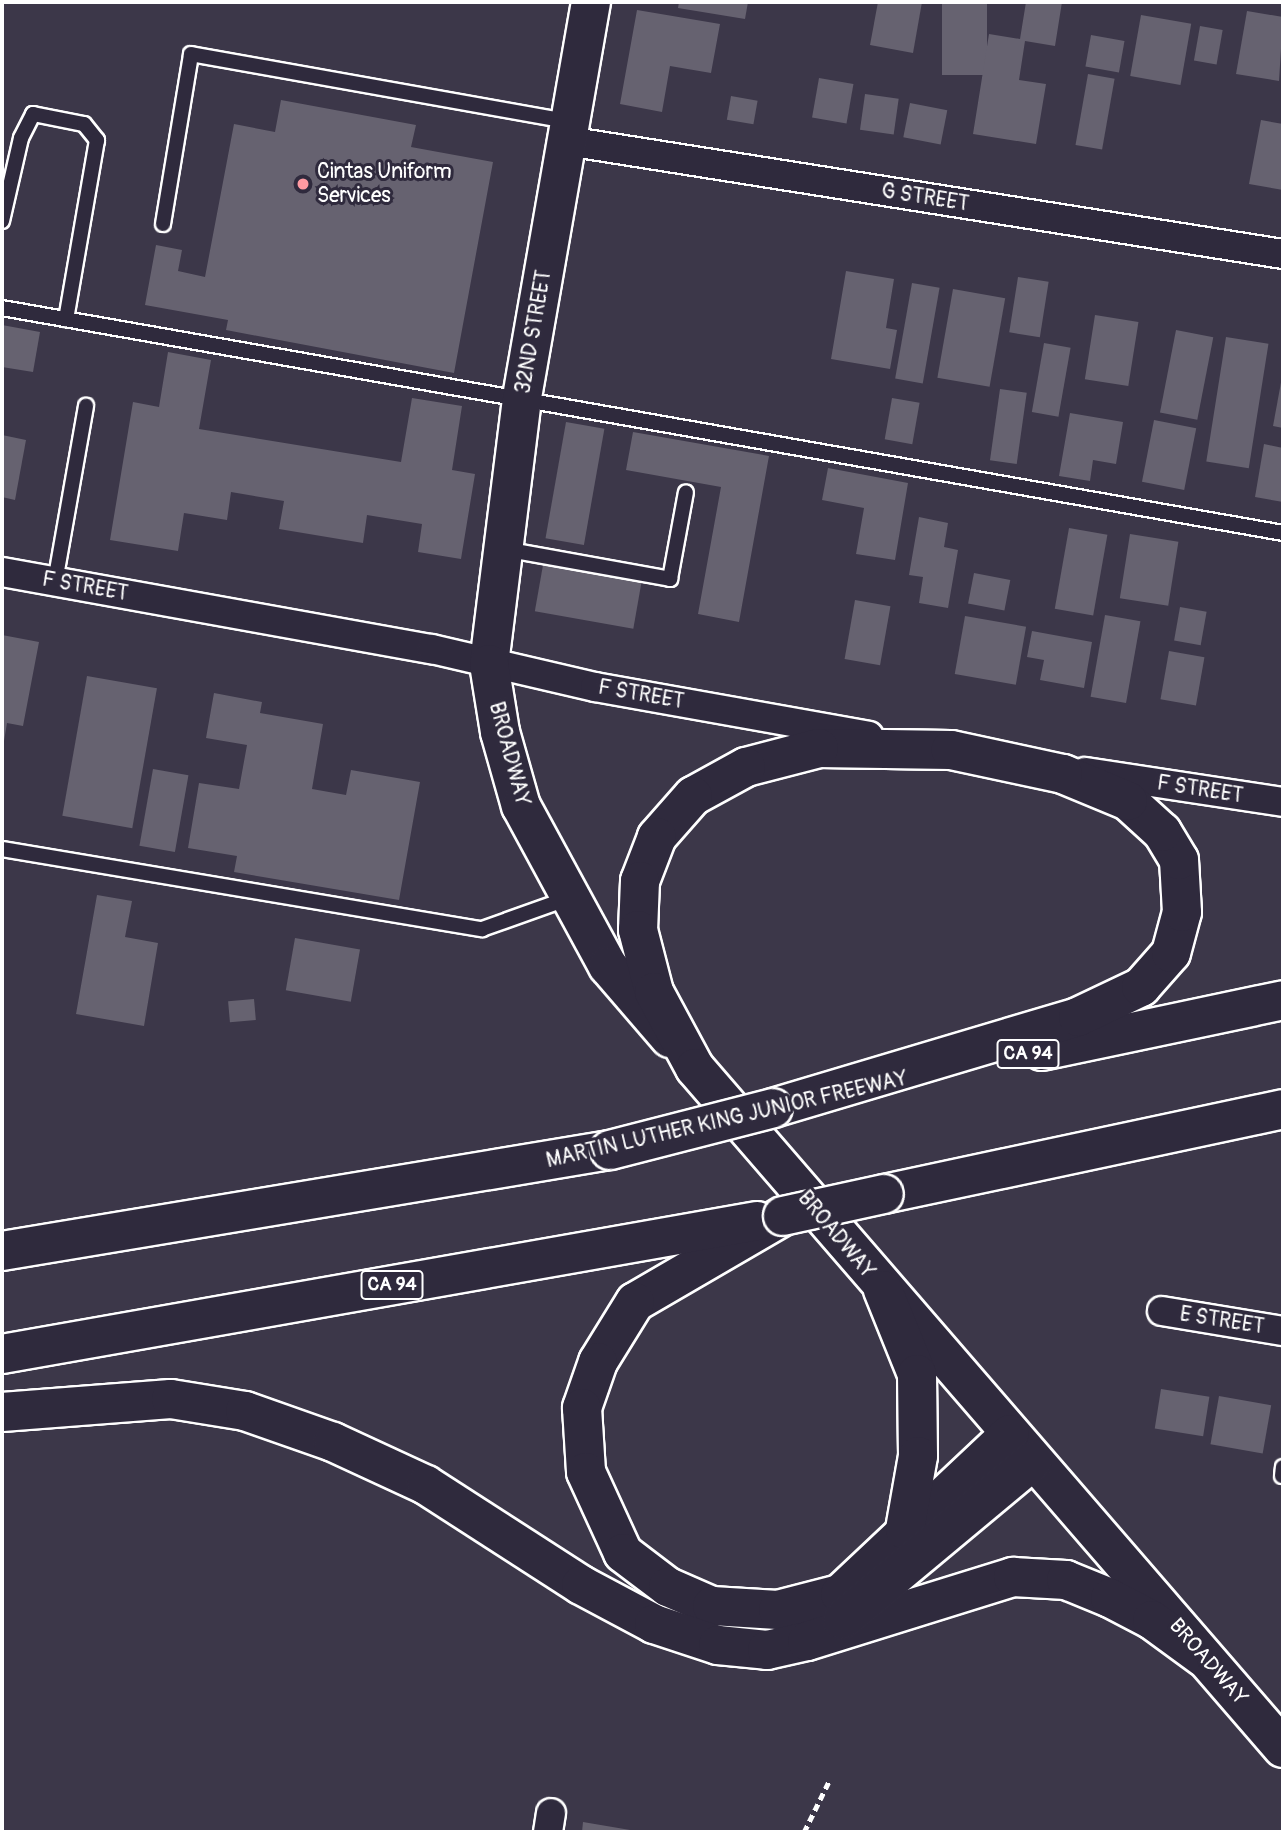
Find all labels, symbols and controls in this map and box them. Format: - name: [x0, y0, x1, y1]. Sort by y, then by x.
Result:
- place label: Cintas Uniform Services: [317, 159, 452, 209]
- marker: Cintas Uniform Services: [295, 176, 311, 192]
- street label: G STREET: [880, 179, 970, 217]
- street label: 32ND STREET: [511, 268, 557, 396]
- street label: F STREET: [40, 567, 130, 607]
- street label: F STREET: [596, 675, 686, 715]
- street label: BROADWAY: [483, 699, 535, 809]
- street label: F STREET: [1155, 771, 1245, 809]
- road number: CA 94: [996, 1038, 1060, 1070]
- street label: MARTIN LUTHER KING JUNIOR FREEWAY: [544, 1066, 910, 1174]
- street label: BROADWAY: [792, 1186, 880, 1284]
- road number: CA 94: [360, 1270, 424, 1301]
- street label: E STREET: [1178, 1302, 1266, 1340]
- street label: BROADWAY: [1163, 1613, 1253, 1711]

